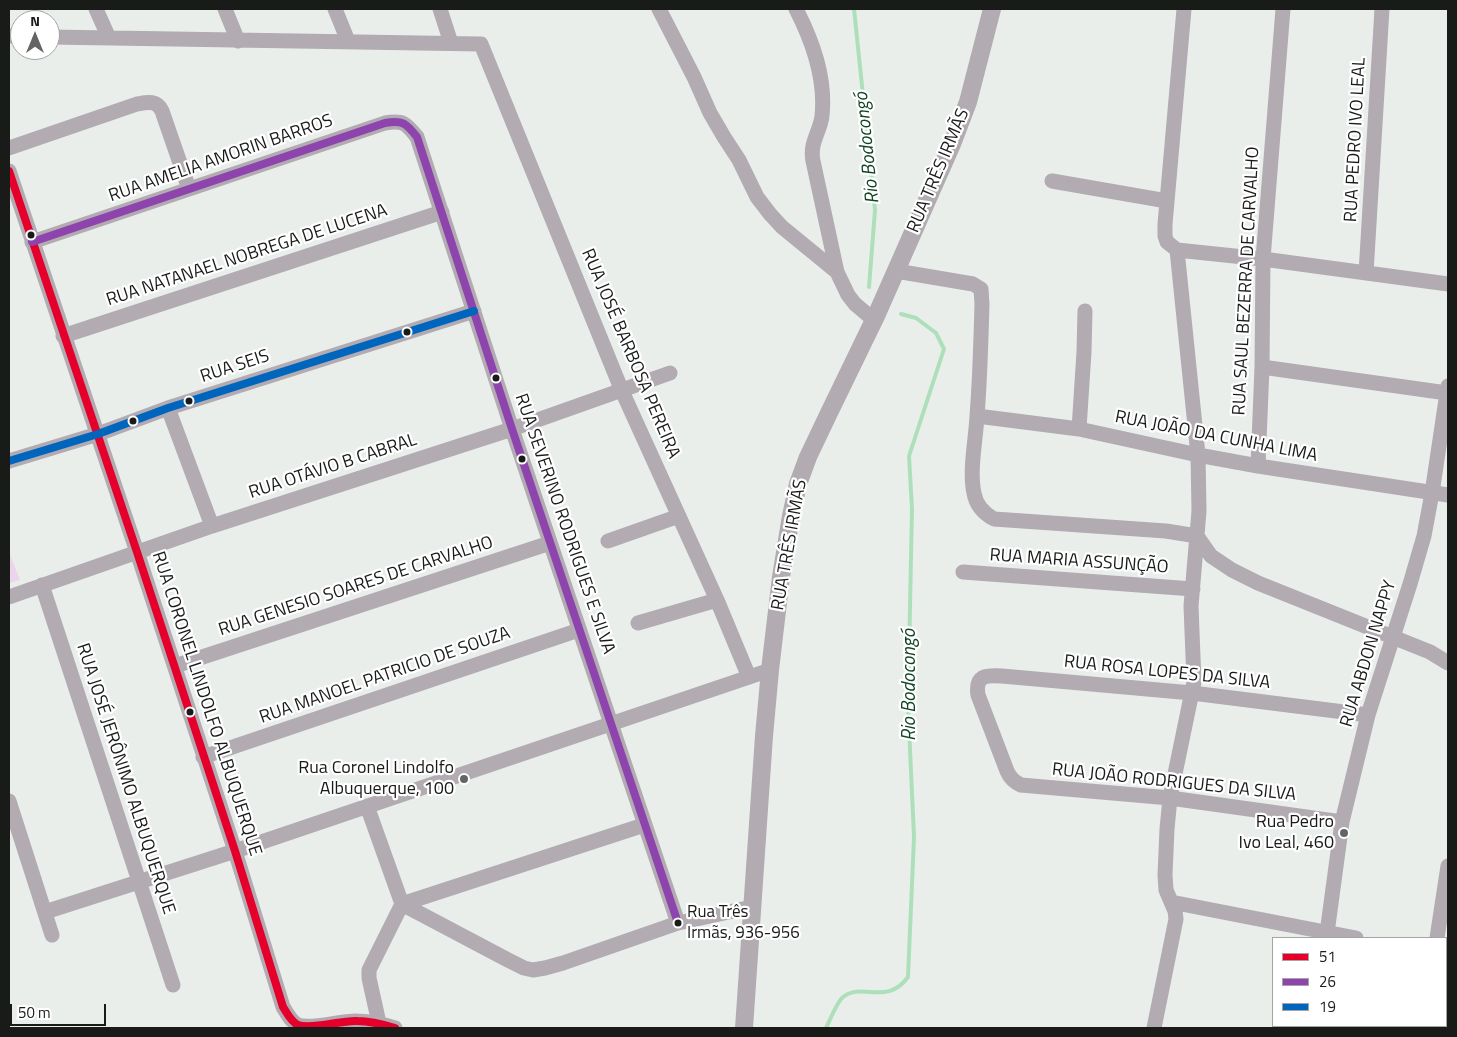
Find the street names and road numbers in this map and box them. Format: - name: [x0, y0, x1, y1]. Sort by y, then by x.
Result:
- street label: RUA PEDRO IVO LEAL: [1341, 57, 1371, 223]
- street label: RUA TRÊS IRMÃS: [903, 106, 975, 236]
- street label: RUA AMELIA AMORIN BARROS: [106, 110, 336, 208]
- street label: RUA SAUL BEZERRA DE CARVALHO: [1229, 146, 1265, 416]
- street label: RUA NATANAEL NOBREGA DE LUCENA: [104, 200, 390, 312]
- street label: RUA JOSÉ BARBOSA PEREIRA: [576, 246, 684, 462]
- street label: RUA SEIS: [198, 346, 272, 388]
- street label: RUA SEVERINO RODRIGUES E SILVA: [509, 391, 619, 657]
- street label: RUA JOÃO DA CUNHA LIMA: [1113, 407, 1319, 467]
- street label: RUA OTÁVIO B CABRAL: [246, 430, 420, 504]
- street label: RUA TRÊS IRMÃS: [768, 478, 812, 612]
- street label: RUA GENESIO SOARES DE CARVALHO: [216, 532, 496, 642]
- street label: RUA MARIA ASSUNÇÃO: [989, 545, 1169, 579]
- street label: RUA CORONEL LINDOLFO ALBUQUERQUE: [146, 549, 266, 859]
- street label: RUA ABDON NAPPY: [1336, 578, 1402, 730]
- street label: RUA MANOEL PATRICIO DE SOUZA: [257, 623, 513, 729]
- street label: RUA JOSÉ JERÔNIMO ALBUQUERQUE: [71, 641, 179, 917]
- street label: RUA ROSA LOPES DA SILVA: [1063, 651, 1271, 695]
- street label: RUA JOÃO RODRIGUES DA SILVA: [1051, 759, 1297, 807]

